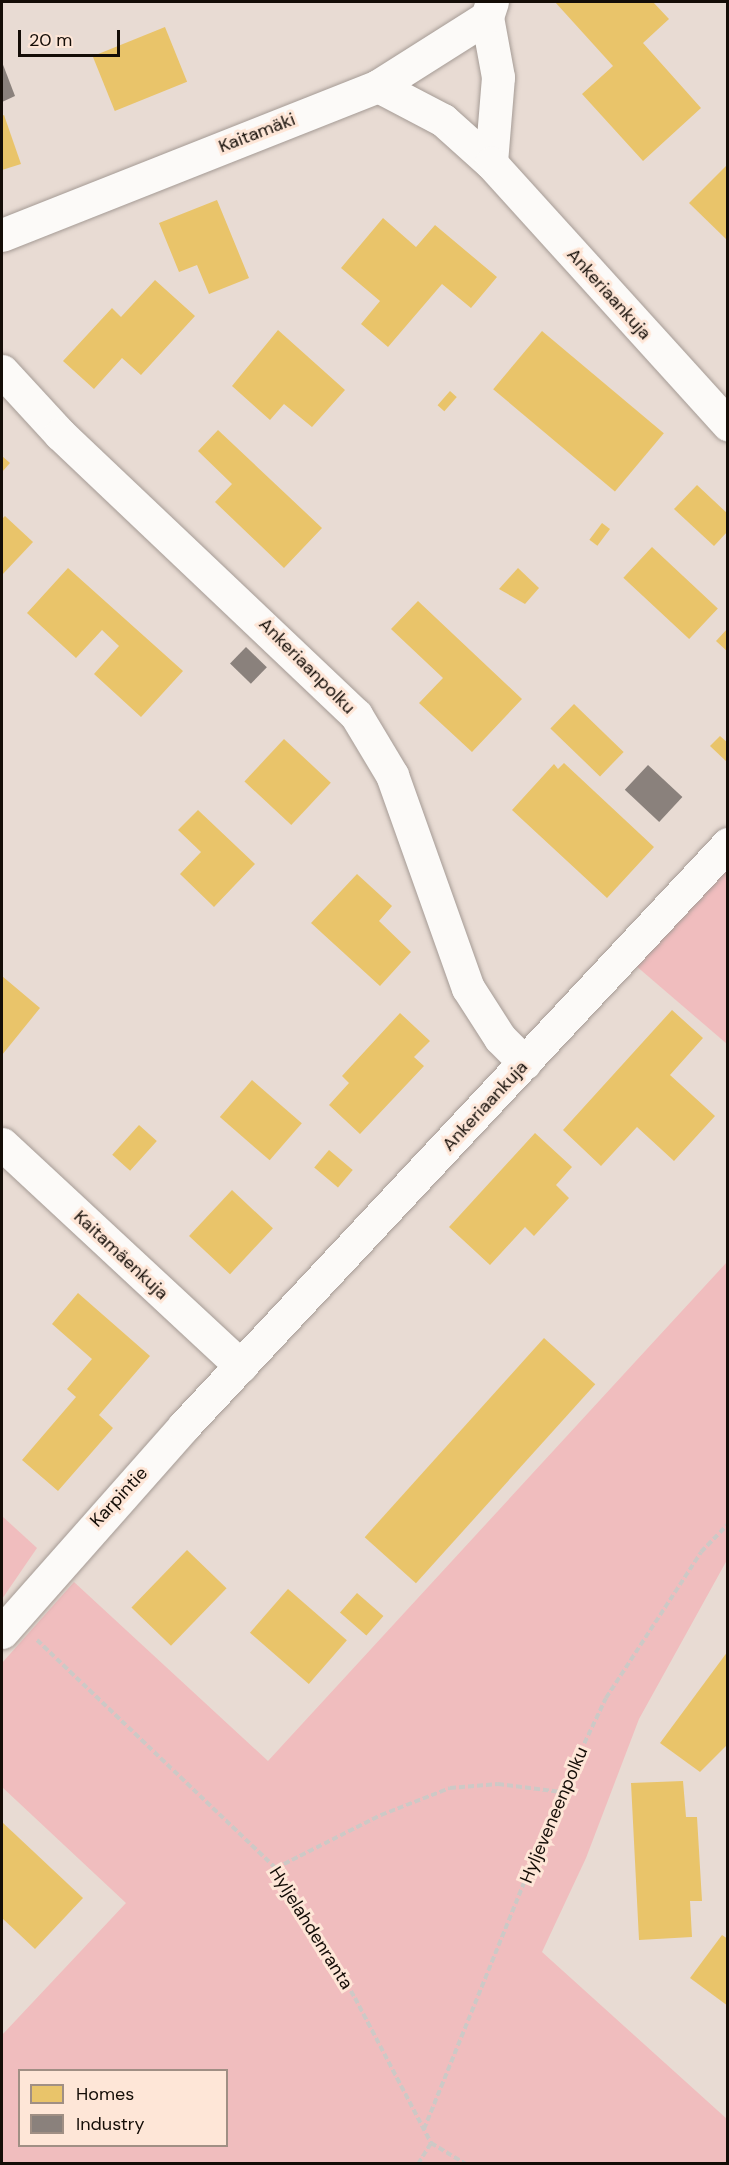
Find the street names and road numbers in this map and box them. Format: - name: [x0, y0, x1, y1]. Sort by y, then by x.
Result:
- street label: Kaitamäki: [216, 109, 298, 157]
- street label: Ankeriaankuja: [562, 244, 656, 344]
- street label: Ankeriaanpolku: [254, 613, 360, 719]
- street label: Ankeriaankuja: [438, 1056, 532, 1156]
- street label: Kaitamäenkuja: [69, 1206, 173, 1304]
- street label: Karpintie: [86, 1463, 152, 1531]
- street label: Hyljeveneenpolku: [515, 1743, 593, 1887]
- street label: Hyljelahdenranta: [265, 1863, 357, 1993]

